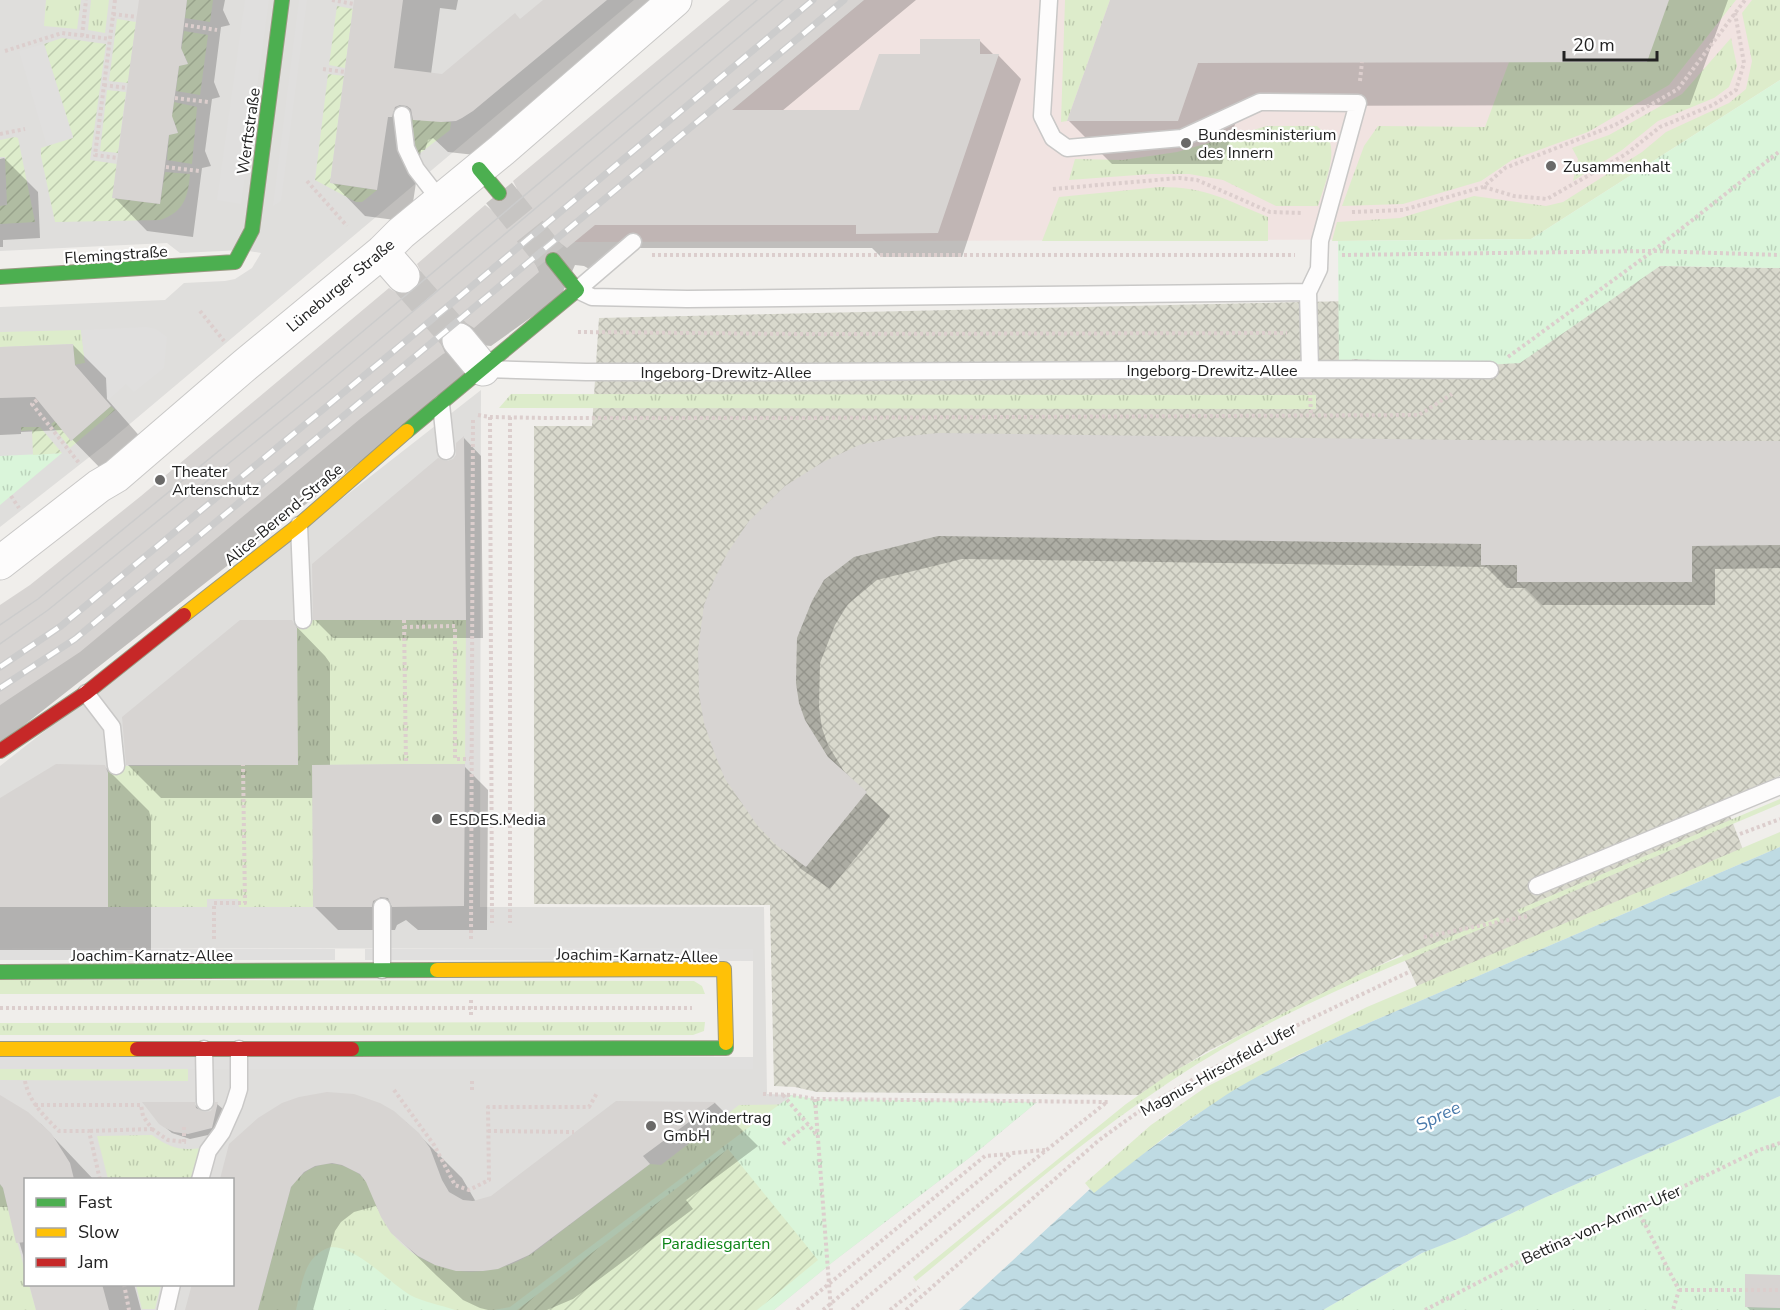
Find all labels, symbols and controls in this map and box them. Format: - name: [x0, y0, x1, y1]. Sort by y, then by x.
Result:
- scale bar: [1564, 24, 1657, 62]
- text: 20 m: [1573, 33, 1615, 57]
- street label: Werftstraße: [232, 86, 266, 176]
- place label: Bundesministerium des Innern: [1198, 124, 1336, 164]
- marker: Bundesministerium des Innern: [1179, 136, 1193, 150]
- place label: Zusammenhalt: [1563, 156, 1671, 178]
- marker: Zusammenhalt: [1544, 159, 1558, 173]
- street label: Lüneburger Straße: [282, 234, 399, 337]
- street label: Flemingstraße: [64, 240, 168, 270]
- street label: Ingeborg-Drewitz-Allee: [1126, 360, 1298, 382]
- street label: Ingeborg-Drewitz-Allee: [640, 362, 812, 384]
- street label: Alice-Berend-Straße: [219, 458, 348, 571]
- place label: Theater Artenschutz: [172, 461, 259, 501]
- marker: Theater Artenschutz: [153, 473, 167, 487]
- place label: ESDES.Media: [449, 809, 546, 831]
- marker: ESDES.Media: [430, 812, 444, 826]
- street label: Joachim-Karnatz-Allee: [555, 944, 718, 968]
- street label: Joachim-Karnatz-Allee: [70, 945, 233, 967]
- street label: Magnus-Hirschfeld-Ufer: [1137, 1018, 1301, 1122]
- water label: Spree: [1412, 1095, 1465, 1137]
- place label: BS Windertrag GmbH: [663, 1107, 771, 1147]
- marker: BS Windertrag GmbH: [644, 1119, 658, 1133]
- legend: [24, 1178, 234, 1286]
- street label: Bettina-von-Arnim-Ufer: [1518, 1180, 1685, 1270]
- text: Fast: [78, 1190, 113, 1214]
- text: Slow: [78, 1220, 119, 1244]
- park label: Paradiesgarten: [662, 1233, 770, 1255]
- text: Jam: [77, 1250, 109, 1274]

